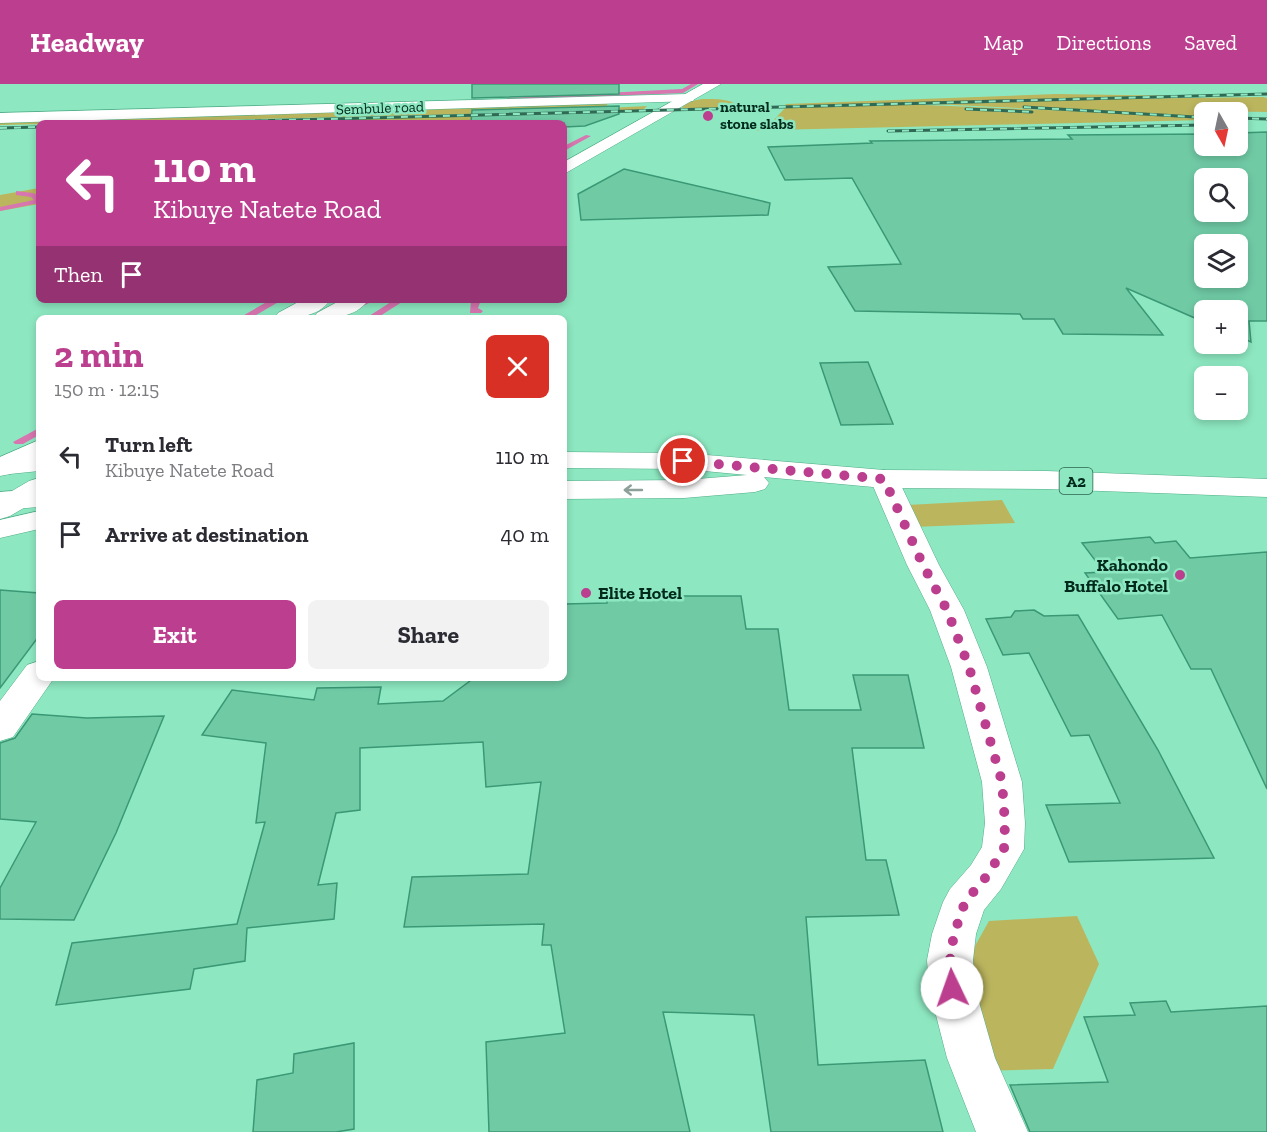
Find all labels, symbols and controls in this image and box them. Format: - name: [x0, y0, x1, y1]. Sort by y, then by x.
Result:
- text: Headway: [30, 26, 144, 59]
- text: Map: [984, 30, 1024, 55]
- text: Directions: [1057, 30, 1151, 55]
- text: Saved: [1184, 30, 1237, 55]
- street label: Sembule road: [336, 97, 425, 119]
- place label: natural stone slabs: [720, 98, 794, 133]
- north arrow: [1194, 102, 1248, 156]
- map controls: [1194, 102, 1248, 420]
- marker: natural stone slabs: [701, 109, 715, 123]
- text: 110 m: [153, 142, 256, 193]
- icon: left: [54, 144, 132, 222]
- button: search: [1194, 168, 1248, 222]
- text: Kibuye Natete Road: [153, 193, 381, 225]
- button: layers: [1194, 234, 1248, 288]
- icon: arrive: [115, 258, 148, 291]
- text: Then: [54, 261, 103, 288]
- button: +: [1194, 300, 1248, 354]
- text: 2 min: [54, 333, 144, 376]
- button: close: [486, 335, 549, 398]
- button: −: [1194, 366, 1248, 420]
- text: 150 m · 12:15: [54, 377, 159, 401]
- text: Turn left: [105, 431, 192, 458]
- pin: [657, 435, 708, 486]
- icon: left: [54, 440, 87, 473]
- text: 110 m: [495, 443, 549, 470]
- icon: arrive: [666, 444, 699, 477]
- text: Kibuye Natete Road: [105, 458, 274, 482]
- road number: A2: [1060, 468, 1092, 494]
- one-way arrow: [623, 484, 643, 496]
- icon: arrive: [54, 518, 87, 551]
- text: Arrive at destination: [105, 521, 308, 548]
- text: 40 m: [500, 521, 549, 548]
- place label: Kahondo Buffalo Hotel: [1064, 554, 1169, 597]
- marker: Kahondo Buffalo Hotel: [1173, 568, 1187, 582]
- place label: Elite Hotel: [598, 582, 682, 604]
- marker: Elite Hotel: [579, 586, 593, 600]
- button: Exit: [54, 600, 296, 669]
- button: Share: [308, 600, 549, 669]
- position arrow: [920, 956, 984, 1020]

